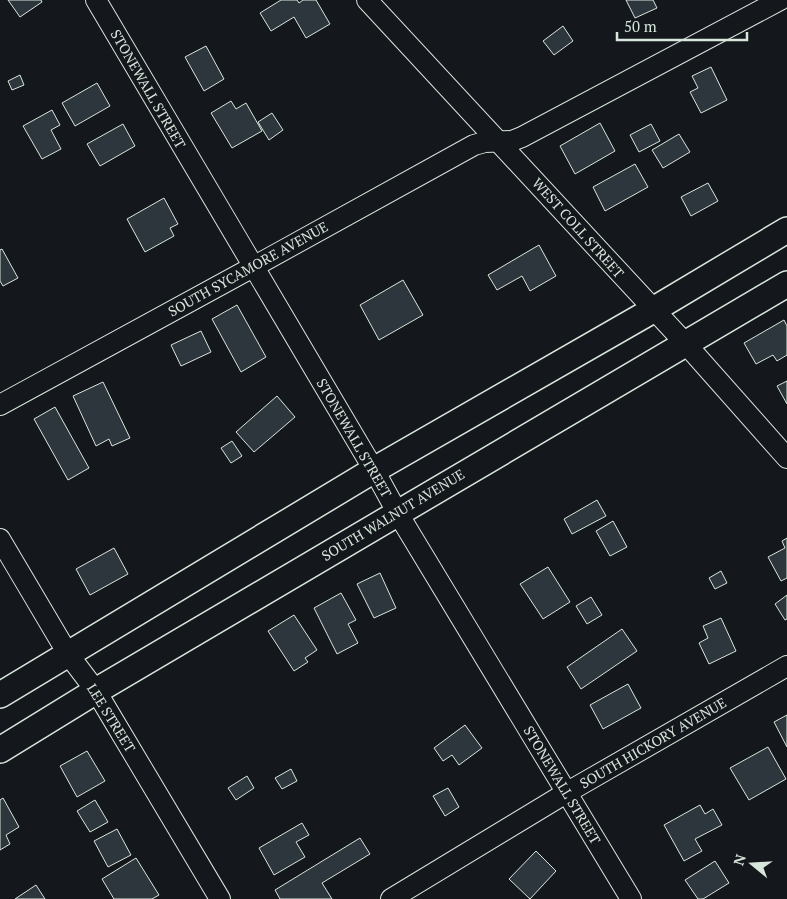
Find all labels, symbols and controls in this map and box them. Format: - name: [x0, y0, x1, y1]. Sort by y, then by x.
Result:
- scale bar: [617, 10, 747, 42]
- text: 50 m: [624, 16, 657, 36]
- street label: STONEWALL STREET: [107, 26, 191, 152]
- street label: WEST COLL STREET: [528, 173, 629, 282]
- street label: SOUTH SYCAMORE AVENUE: [164, 217, 331, 321]
- street label: STONEWALL STREET: [313, 375, 397, 501]
- street label: SOUTH WALNUT AVENUE: [318, 464, 468, 565]
- street label: LEE STREET: [83, 680, 140, 756]
- street label: SOUTH HICKORY AVENUE: [576, 693, 730, 792]
- street label: STONEWALL STREET: [520, 722, 605, 848]
- north arrow: [727, 839, 777, 889]
- text: N: [728, 851, 750, 868]

